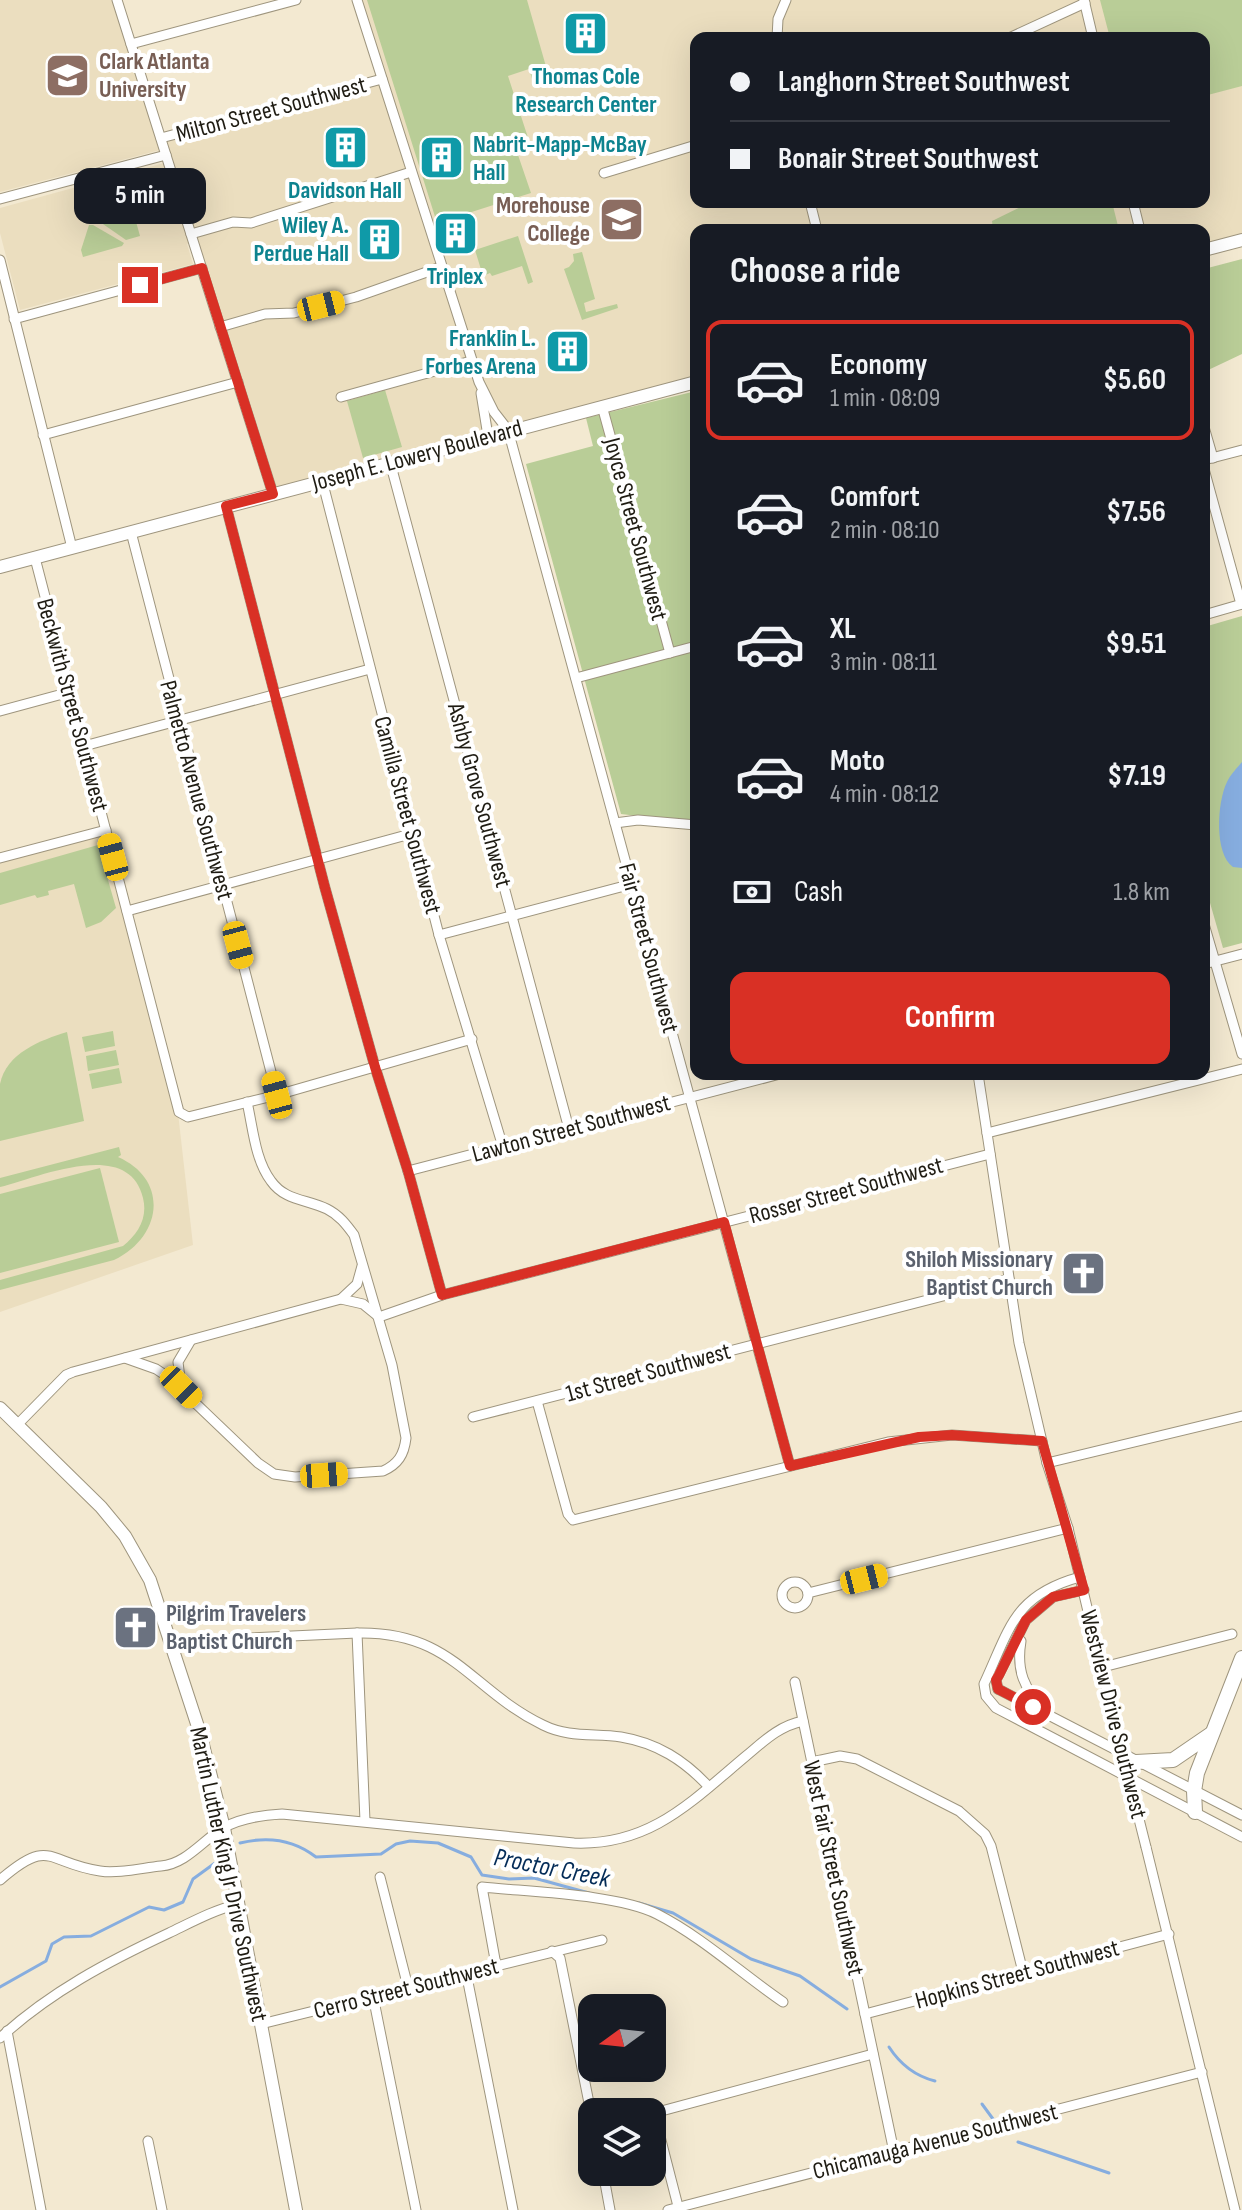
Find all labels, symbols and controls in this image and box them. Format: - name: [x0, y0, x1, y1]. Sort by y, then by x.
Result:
- building icon: Thomas Cole Research Center: [562, 10, 610, 58]
- place label: Clark Atlanta University: [99, 47, 210, 104]
- school or university icon: Clark Atlanta University: [44, 51, 92, 99]
- place label: Thomas Cole Research Center: [515, 62, 657, 119]
- text: Langhorn Street Southwest: [778, 64, 1070, 100]
- street label: Milton Street Southwest: [173, 70, 369, 149]
- building icon: Davidson Hall: [321, 124, 369, 172]
- place label: Nabrit-Mapp-McBay Hall: [473, 130, 647, 187]
- building icon: Nabrit-Mapp-McBay Hall: [418, 134, 466, 182]
- text: Bonair Street Southwest: [778, 141, 1039, 177]
- callout: 5 min: [74, 169, 206, 225]
- place label: Davidson Hall: [288, 176, 402, 205]
- text: 5 min: [115, 180, 165, 211]
- place label: Morehouse College: [496, 191, 590, 248]
- school or university icon: Morehouse College: [597, 195, 645, 243]
- building icon: Triplex: [431, 210, 479, 258]
- place label: Wiley A. Perdue Hall: [253, 211, 349, 268]
- building icon: Wiley A. Perdue Hall: [356, 215, 404, 263]
- text: Choose a ride: [730, 250, 901, 293]
- place label: Triplex: [427, 262, 483, 291]
- route end: [122, 267, 158, 303]
- car: [295, 289, 347, 323]
- place label: Franklin L. Forbes Arena: [425, 324, 536, 381]
- building icon: Franklin L. Forbes Arena: [543, 328, 591, 376]
- icon: car: [734, 344, 806, 416]
- text: Economy: [830, 347, 927, 383]
- text: $5.60: [1103, 362, 1166, 398]
- text: 1 min · 08:09: [830, 383, 940, 414]
- street label: Joseph E. Lowery Boulevard: [308, 413, 525, 498]
- street label: Joyce Street Southwest: [597, 434, 674, 624]
- icon: car: [734, 476, 806, 548]
- text: Comfort: [830, 479, 920, 515]
- text: $7.56: [1106, 494, 1166, 530]
- text: 2 min · 08:10: [830, 515, 940, 546]
- street label: Beckwith Street Southwest: [30, 595, 115, 815]
- icon: car: [734, 608, 806, 680]
- text: XL: [830, 611, 856, 647]
- text: $9.51: [1105, 626, 1166, 662]
- text: 3 min · 08:11: [830, 647, 937, 678]
- street label: Palmetto Avenue Southwest: [153, 677, 240, 903]
- street label: Ashby Grove Southwest: [441, 699, 518, 891]
- street label: Camilla Street Southwest: [367, 713, 448, 917]
- icon: car: [734, 740, 806, 812]
- text: Moto: [830, 743, 885, 779]
- text: $7.19: [1107, 758, 1166, 794]
- text: 4 min · 08:12: [830, 779, 939, 810]
- car: [95, 831, 131, 883]
- street label: Fair Street Southwest: [612, 860, 685, 1036]
- icon: cash: [730, 870, 774, 914]
- text: Cash: [794, 874, 843, 910]
- text: 1.8 km: [1113, 877, 1170, 908]
- car: [220, 919, 256, 971]
- button: Confirm: [730, 972, 1170, 1064]
- car: [259, 1069, 295, 1121]
- street label: Lawton Street Southwest: [469, 1088, 673, 1169]
- street label: Rosser Street Southwest: [746, 1151, 946, 1230]
- place label: Shiloh Missionary Baptist Church: [905, 1245, 1053, 1302]
- church icon: Shiloh Missionary Baptist Church: [1060, 1249, 1108, 1297]
- street label: 1st Street Southwest: [563, 1337, 734, 1408]
- car: [156, 1362, 206, 1412]
- car: [299, 1461, 349, 1489]
- car: [838, 1562, 890, 1596]
- place label: Pilgrim Travelers Baptist Church: [166, 1599, 306, 1656]
- church icon: Pilgrim Travelers Baptist Church: [111, 1603, 159, 1651]
- street label: Westview Drive Southwest: [1074, 1607, 1153, 1821]
- route start: [1015, 1689, 1051, 1725]
- street label: Martin Luther King Jr Drive Southwest: [183, 1724, 274, 2024]
- street label: West Fair Street Southwest: [797, 1758, 870, 1978]
- water label: Proctor Creek: [491, 1842, 613, 1895]
- street label: Hopkins Street Southwest: [912, 1933, 1122, 2016]
- street label: Cerro Street Southwest: [311, 1951, 502, 2025]
- north arrow: [578, 1994, 666, 2082]
- map controls: [578, 1994, 666, 2186]
- street label: Chicamauga Avenue Southwest: [810, 2097, 1061, 2186]
- button: layers: [578, 2098, 666, 2186]

